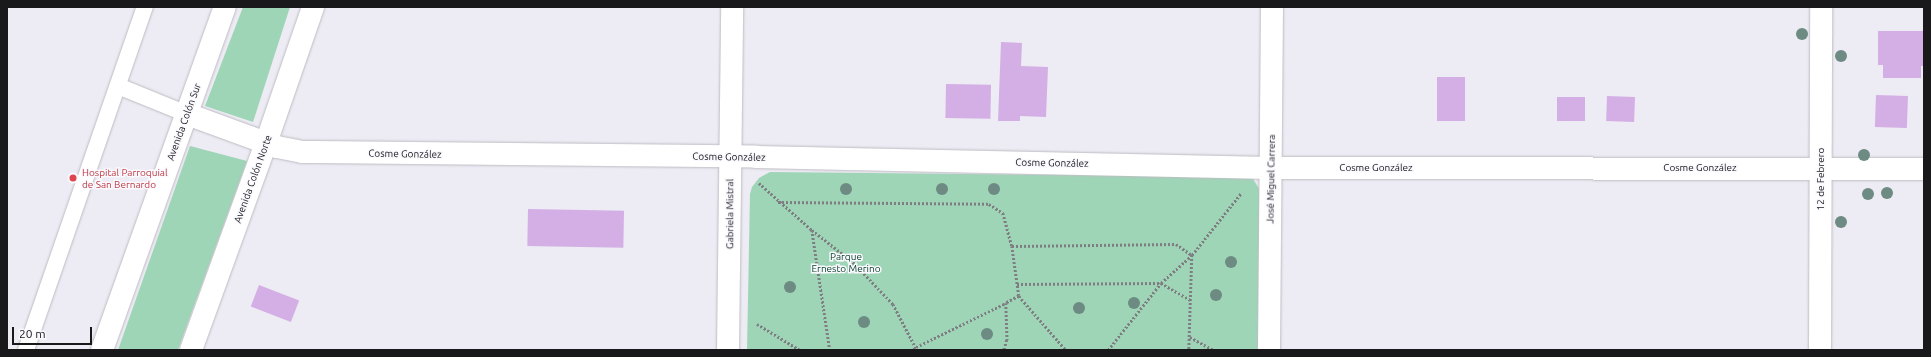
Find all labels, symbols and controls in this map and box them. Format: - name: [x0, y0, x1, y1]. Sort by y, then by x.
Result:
- street label: Avenida Colón Sur: [164, 82, 204, 162]
- street label: Avenida Colón Norte: [231, 133, 275, 225]
- street label: José Miguel Carrera: [1264, 134, 1278, 224]
- street label: Cosme González: [368, 147, 442, 161]
- street label: 12 de Febrero: [1815, 148, 1827, 210]
- street label: Cosme González: [692, 150, 766, 164]
- street label: Cosme González: [1015, 156, 1089, 170]
- street label: Cosme González: [1339, 162, 1413, 174]
- street label: Cosme González: [1663, 162, 1737, 174]
- place label: Hospital Parroquial de San Bernardo: [82, 166, 168, 190]
- marker: Hospital Parroquial de San Bernardo: [67, 172, 79, 184]
- street label: Gabriela Mistral: [724, 179, 736, 249]
- park label: Parque Ernesto Merino: [811, 250, 881, 274]
- scale bar: [14, 319, 94, 345]
- text: 20 m: [19, 327, 46, 340]

